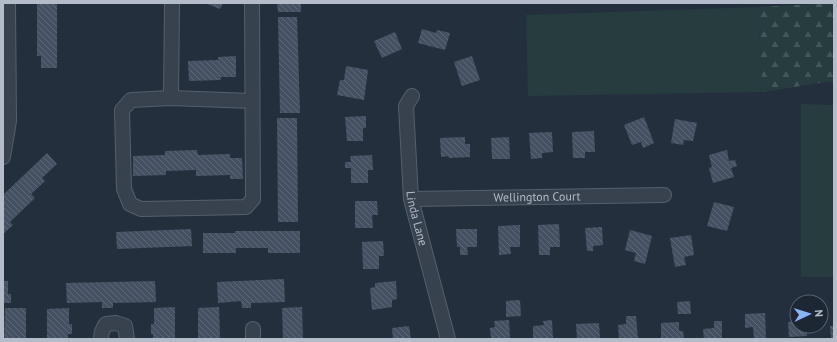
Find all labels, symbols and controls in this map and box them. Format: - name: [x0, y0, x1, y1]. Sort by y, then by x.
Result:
- street label: Wellington Court: [493, 188, 581, 205]
- street label: Linda Lane: [404, 191, 431, 248]
- north arrow: [789, 294, 829, 334]
- text: N: [812, 309, 826, 317]

